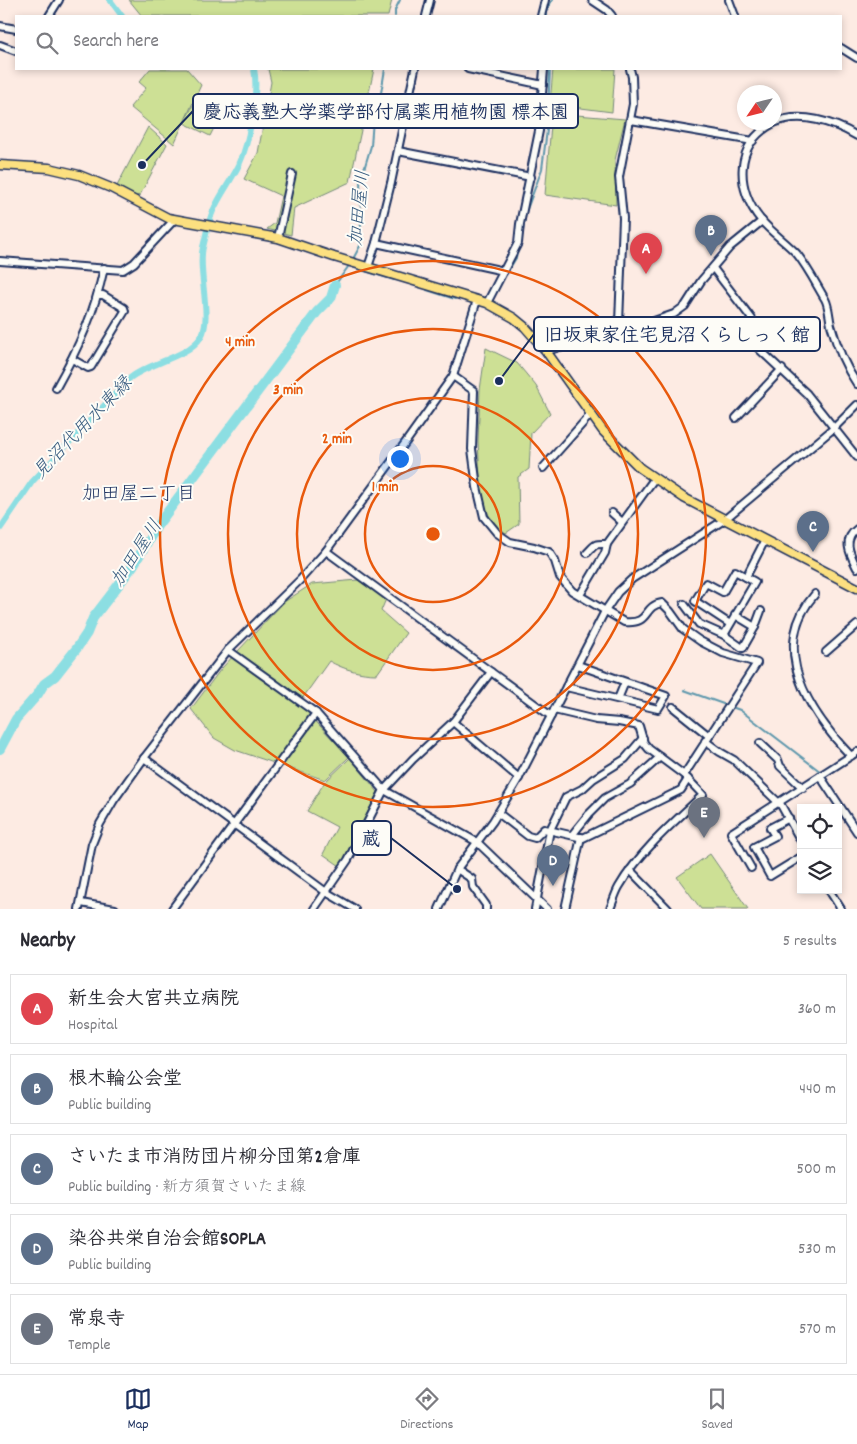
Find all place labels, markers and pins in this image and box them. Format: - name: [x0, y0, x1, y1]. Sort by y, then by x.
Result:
- callout: 慶応義塾大学薬学部付属薬用植物園 標本園: [193, 94, 578, 128]
- pin: B: [695, 215, 727, 256]
- pin: A: [630, 233, 662, 274]
- callout: 旧坂東家住宅見沼くらしっく館: [534, 317, 820, 351]
- pin: C: [797, 511, 829, 552]
- centre of rings: [424, 525, 442, 543]
- pin: E: [688, 797, 720, 838]
- callout: 蔵: [352, 821, 391, 855]
- pin: D: [537, 845, 569, 886]

